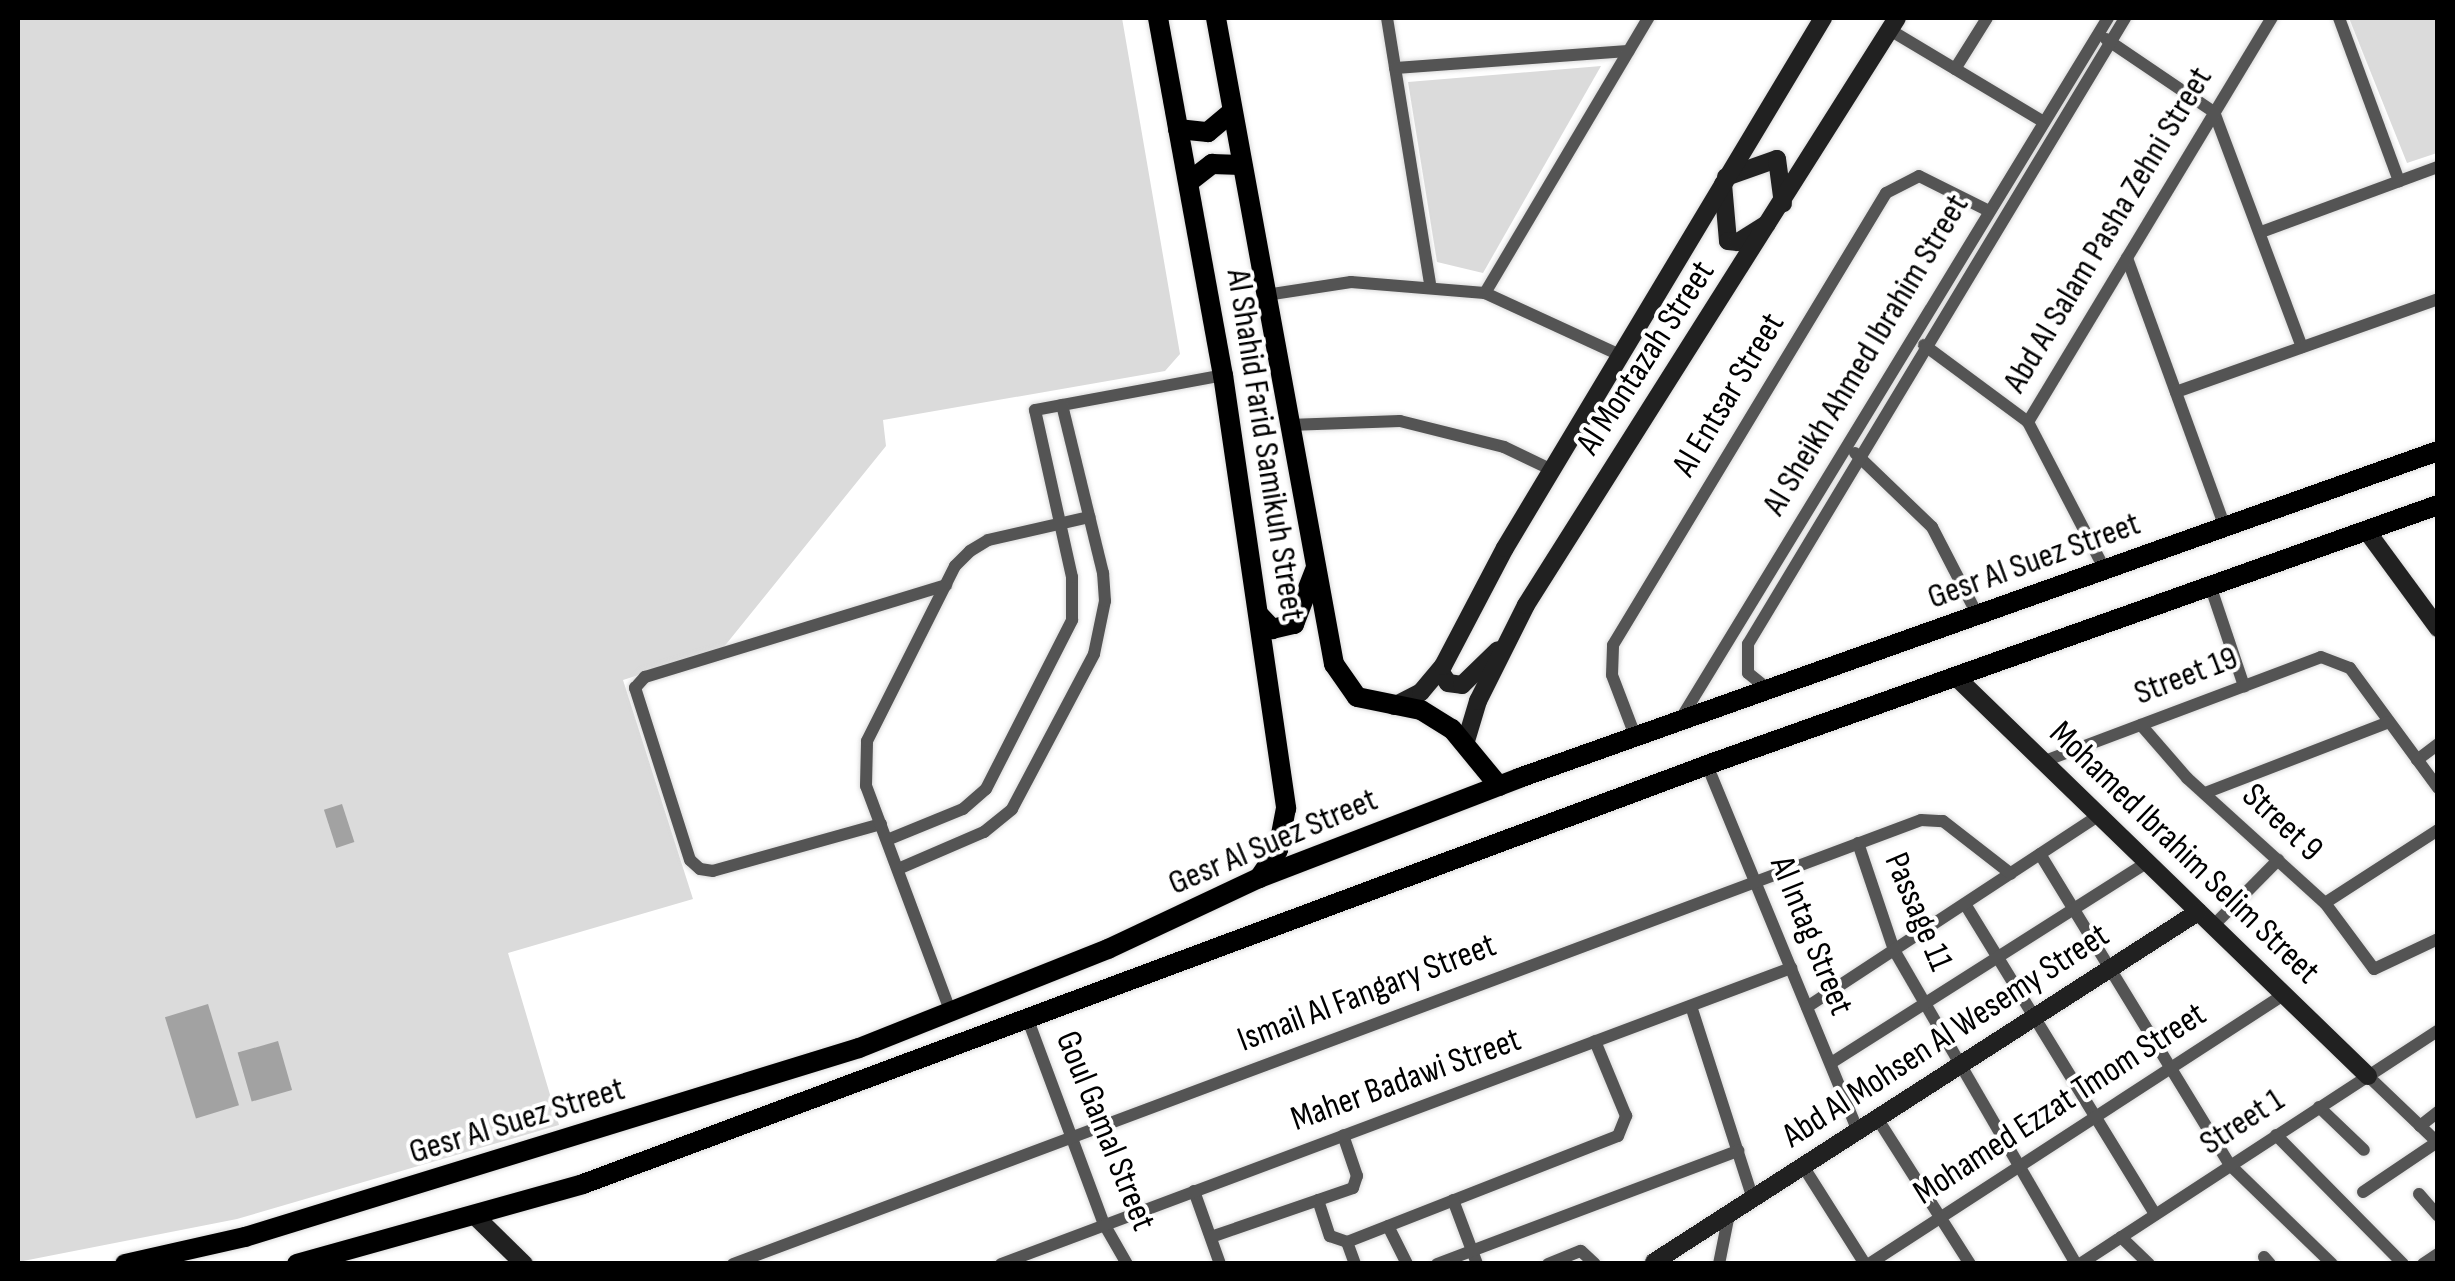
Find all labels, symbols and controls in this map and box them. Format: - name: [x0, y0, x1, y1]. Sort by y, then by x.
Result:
- street label: Abd Al Salam Pasha Zehni Street: [1994, 60, 2222, 400]
- street label: Al Sheikh Ahmed Ibrahim Street: [1753, 187, 1979, 523]
- street label: Al Montazah Street: [1568, 253, 1724, 463]
- street label: Al Shahid Farid Samikuh Street: [1216, 266, 1314, 624]
- street label: Al Entsar Street: [1664, 306, 1794, 484]
- street label: Gesr Al Suez Street: [1922, 503, 2146, 619]
- street label: Street 19: [2128, 637, 2244, 715]
- street label: Mohamed Ibrahim Selim Street: [2040, 713, 2328, 993]
- street label: Street 9: [2233, 775, 2331, 871]
- street label: Gesr Al Suez Street: [1162, 779, 1384, 905]
- street label: Passage 11: [1874, 847, 1962, 977]
- street label: Al Intag Street: [1760, 851, 1862, 1021]
- street label: Abd Al Mohsen Al Wesemy Street: [1775, 915, 2117, 1157]
- street label: Ismail Al Fangary Street: [1232, 924, 1502, 1062]
- street label: Mohamed Ezzat Tmom Street: [1906, 994, 2214, 1214]
- street label: Maher Badawi Street: [1285, 1019, 1527, 1141]
- street label: Goul Gamal Street: [1046, 1025, 1164, 1237]
- street label: Gesr Al Suez Street: [404, 1068, 630, 1174]
- street label: Street 1: [2192, 1079, 2292, 1165]

